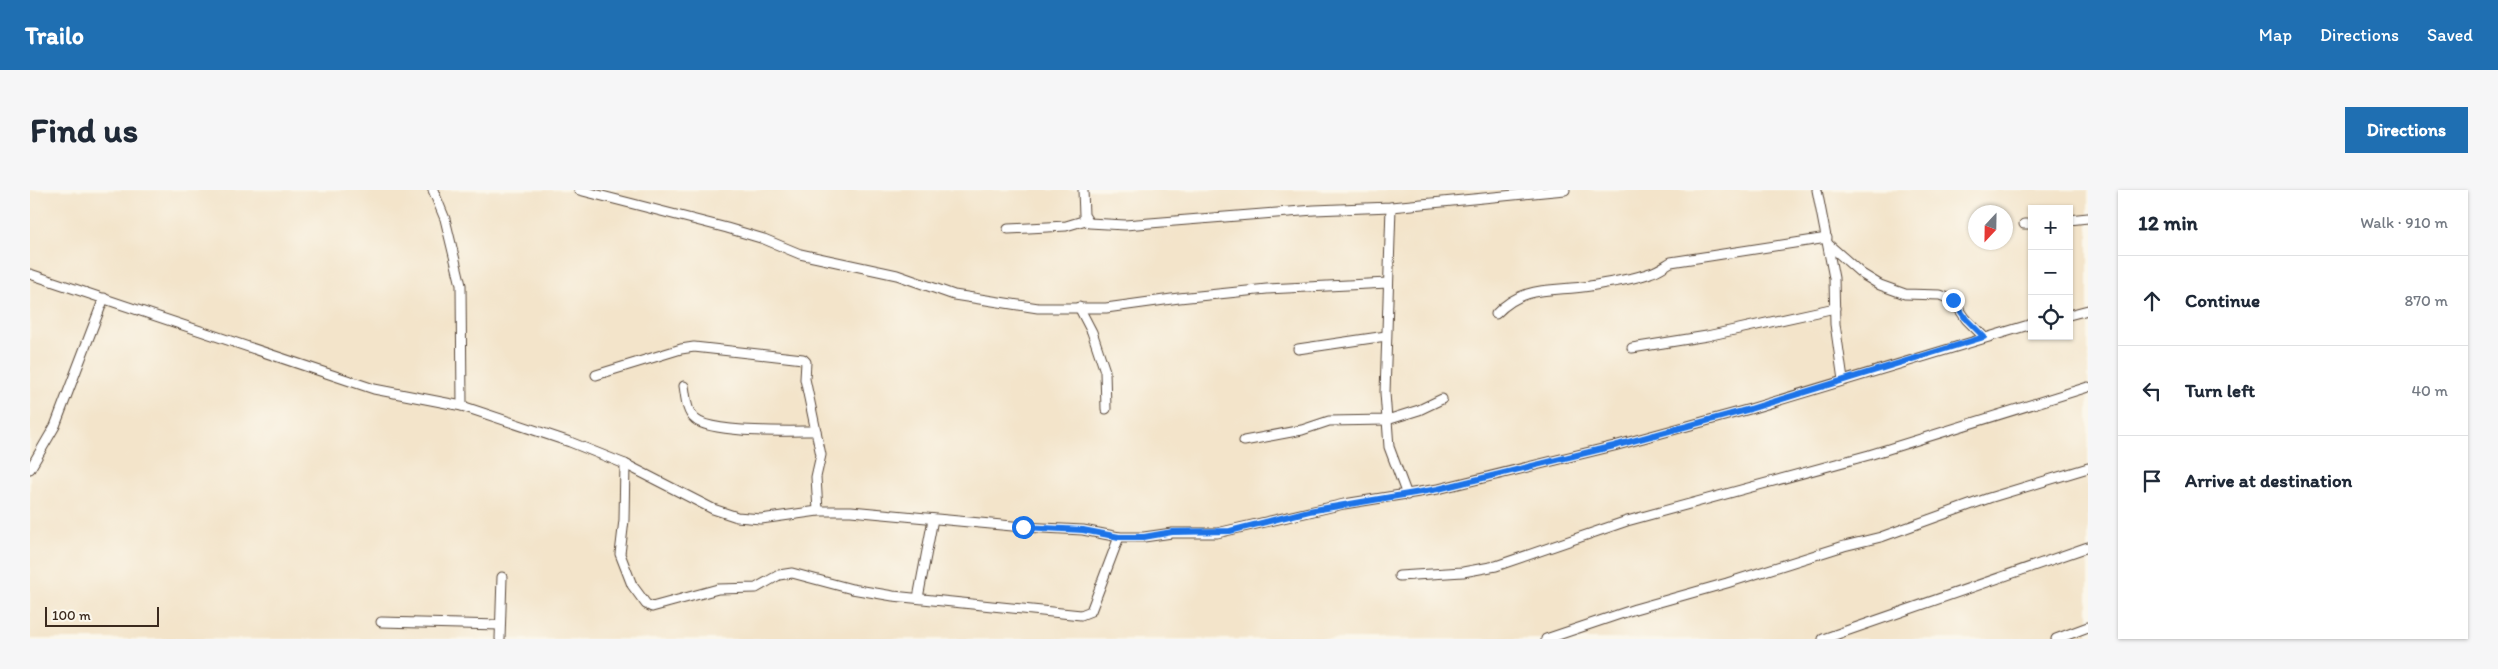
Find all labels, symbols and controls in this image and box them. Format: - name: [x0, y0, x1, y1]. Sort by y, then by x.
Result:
- text: Trailo: [25, 21, 84, 50]
- text: Map: [2259, 24, 2292, 46]
- text: Directions: [2320, 24, 2399, 46]
- text: Saved: [2427, 24, 2473, 46]
- button: Directions: [2345, 107, 2468, 153]
- text: Find us: [30, 109, 138, 151]
- north arrow: [1968, 205, 2013, 250]
- map controls: [2028, 205, 2073, 340]
- button: +: [2028, 205, 2073, 250]
- text: 12 min: [2138, 210, 2198, 235]
- text: Walk · 910 m: [2360, 213, 2448, 232]
- button: −: [2028, 250, 2073, 295]
- icon: ahead: [2138, 287, 2166, 315]
- route end: [1942, 289, 1965, 312]
- text: Continue: [2185, 289, 2260, 312]
- text: 870 m: [2404, 291, 2448, 310]
- button: locate: [2028, 295, 2073, 340]
- icon: left: [2138, 377, 2166, 405]
- text: Turn left: [2185, 379, 2255, 402]
- text: 40 m: [2411, 381, 2448, 400]
- icon: arrive: [2138, 467, 2166, 495]
- text: Arrive at destination: [2185, 469, 2352, 492]
- route start: [1012, 516, 1035, 539]
- scale bar: [45, 604, 159, 627]
- text: 100 m: [52, 607, 91, 624]

